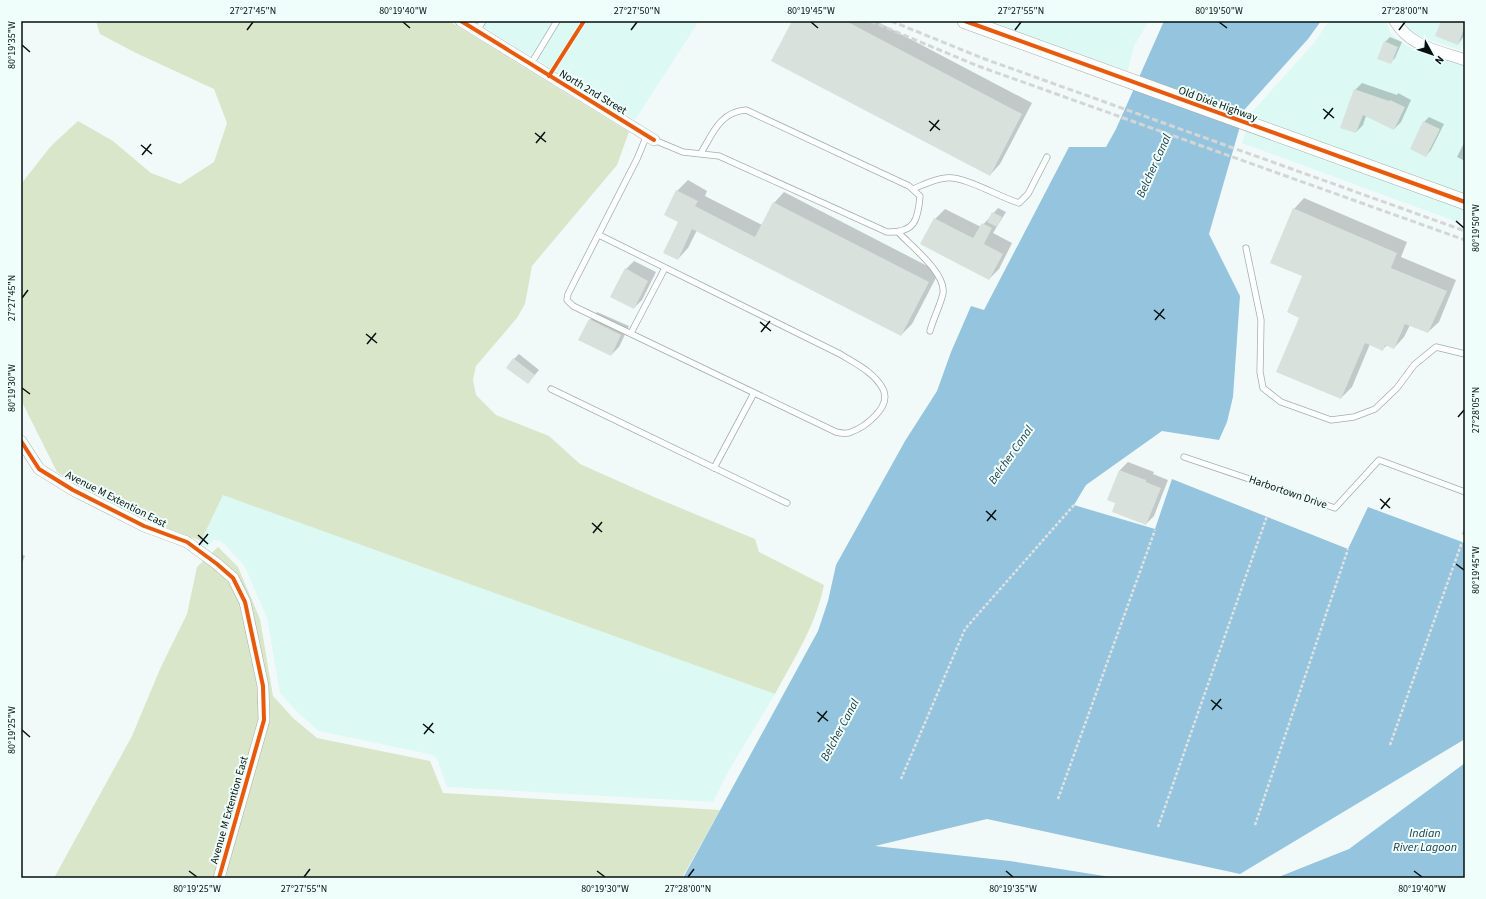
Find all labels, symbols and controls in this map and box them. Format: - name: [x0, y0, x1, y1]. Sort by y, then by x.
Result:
- text: 27°27'45"N: [230, 4, 276, 18]
- text: 80°19'40"W: [379, 4, 427, 18]
- text: 27°27'50"N: [614, 4, 660, 18]
- text: 80°19'45"W: [787, 4, 835, 18]
- text: 27°27'55"N: [998, 4, 1044, 18]
- text: 80°19'50"W: [1195, 4, 1243, 18]
- text: 27°28'00"N: [1382, 4, 1428, 18]
- text: 80°19'35"W: [5, 21, 19, 69]
- north arrow: [1412, 34, 1452, 74]
- text: N: [1431, 52, 1447, 68]
- street label: North 2nd Street: [556, 66, 630, 118]
- street label: Old Dixie Highway: [1176, 83, 1260, 125]
- water label: Belcher Canal: [1132, 131, 1176, 201]
- text: 80°19'50"W: [1469, 204, 1483, 252]
- text: 27°27'45"N: [5, 275, 19, 321]
- text: 80°19'30"W: [5, 364, 19, 412]
- text: 27°28'05"N: [1469, 387, 1483, 433]
- water label: Belcher Canal: [985, 422, 1037, 488]
- street label: Avenue M Extention East: [63, 467, 169, 531]
- street label: Harbortown Drive: [1247, 472, 1330, 513]
- text: 80°19'45"W: [1469, 546, 1483, 594]
- water label: Belcher Canal: [817, 696, 863, 764]
- text: 80°19'25"W: [5, 706, 19, 754]
- street label: Avenue M Extention East: [206, 754, 252, 866]
- water label: Indian River Lagoon: [1393, 825, 1457, 856]
- text: 80°19'25"W: [173, 882, 221, 896]
- text: 27°27'55"N: [281, 882, 327, 896]
- text: 80°19'30"W: [581, 882, 629, 896]
- text: 27°28'00"N: [665, 882, 711, 896]
- text: 80°19'35"W: [989, 882, 1037, 896]
- text: 80°19'40"W: [1398, 882, 1446, 896]

